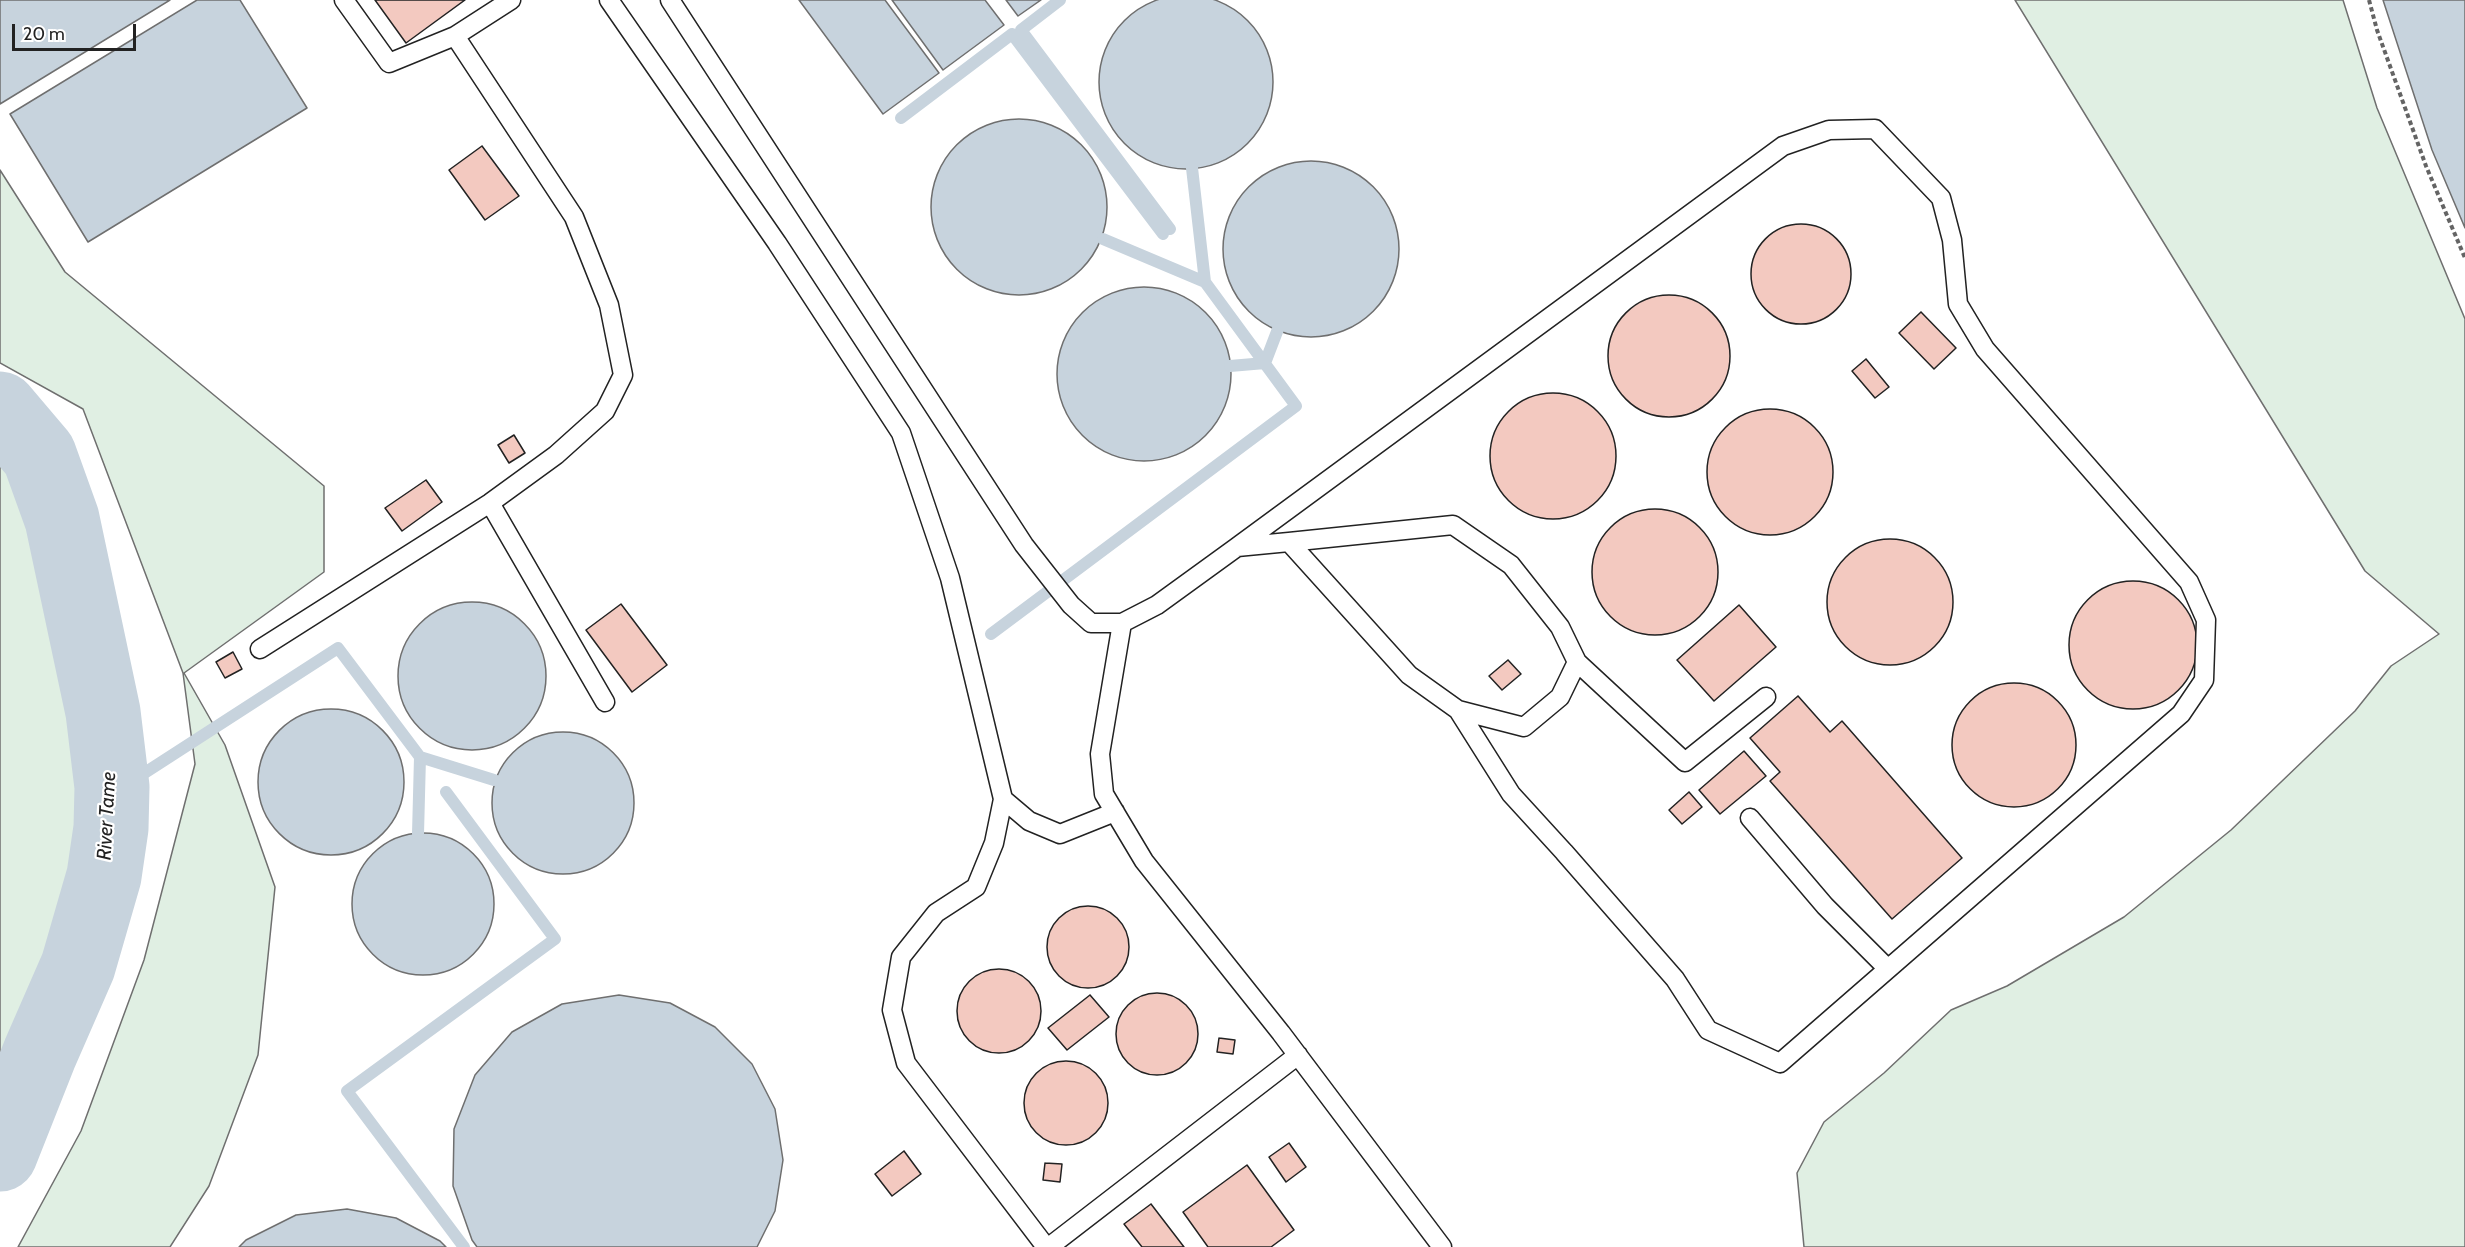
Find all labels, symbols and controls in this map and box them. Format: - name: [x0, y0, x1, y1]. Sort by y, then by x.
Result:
- scale bar: [15, 12, 140, 50]
- text: 20 m: [23, 23, 65, 45]
- water label: River Tame: [93, 771, 121, 861]

